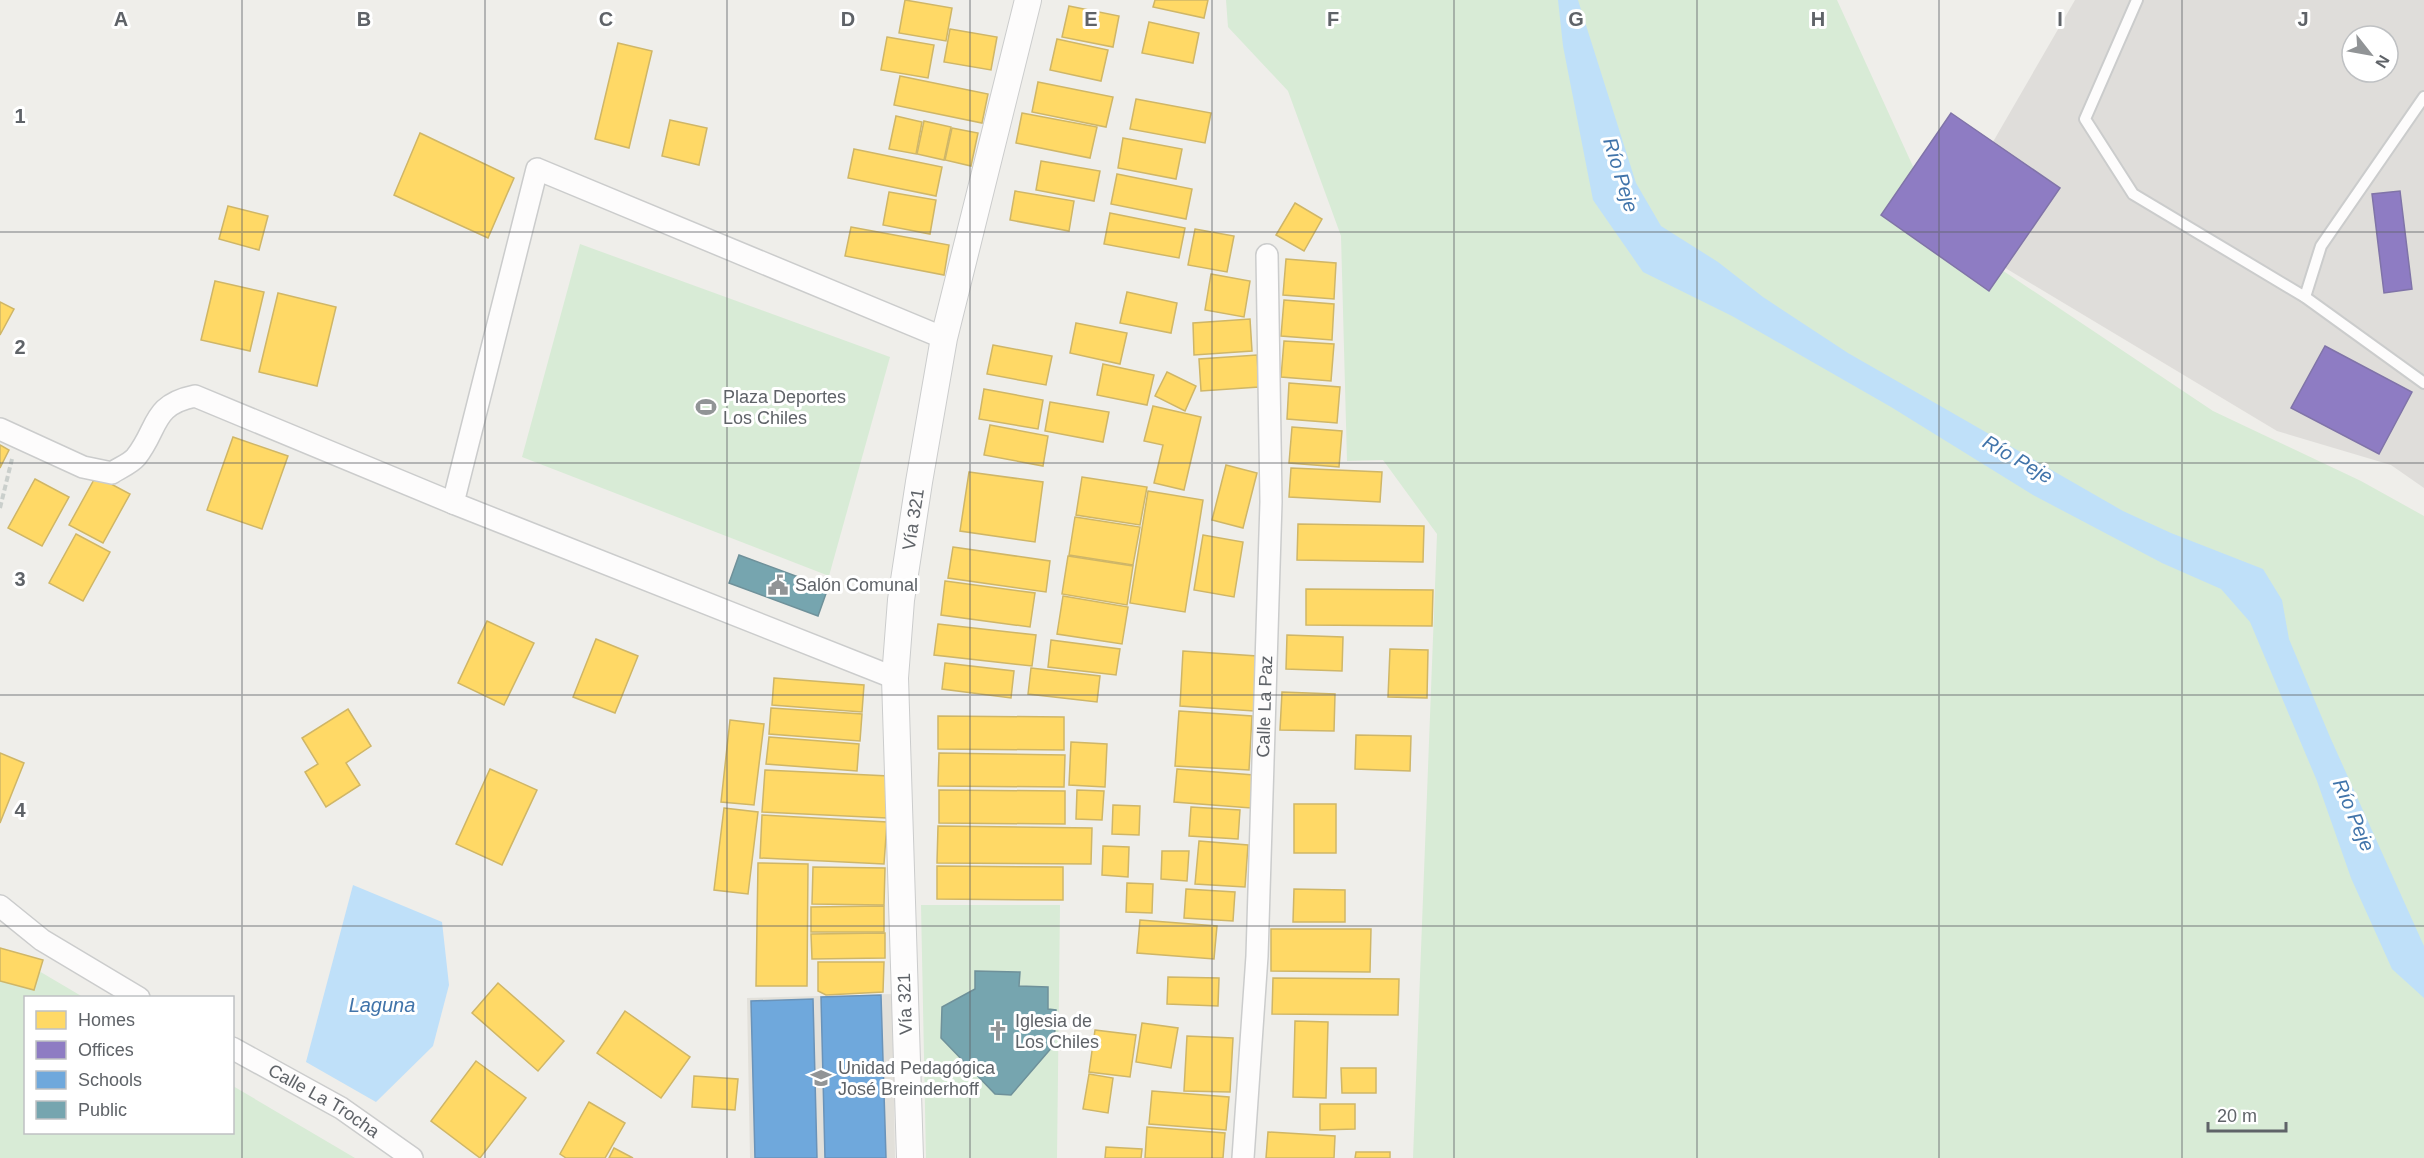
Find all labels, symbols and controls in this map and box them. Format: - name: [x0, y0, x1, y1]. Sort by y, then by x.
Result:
- text: A: [114, 8, 128, 30]
- text: B: [357, 8, 371, 30]
- text: C: [599, 8, 613, 30]
- text: D: [841, 8, 855, 30]
- text: E: [1084, 8, 1098, 30]
- text: F: [1327, 8, 1339, 30]
- text: G: [1568, 8, 1584, 30]
- text: H: [1811, 8, 1825, 30]
- text: I: [2057, 8, 2063, 30]
- text: J: [2297, 8, 2309, 30]
- north arrow: [2340, 24, 2400, 84]
- text: N: [2372, 52, 2393, 71]
- text: 1: [14, 105, 26, 127]
- water label: Río Peje: [1599, 135, 1643, 215]
- text: 2: [14, 336, 26, 358]
- place label: Plaza Deportes Los Chiles: [723, 387, 846, 428]
- sports icon: Plaza Deportes Los Chiles: [694, 395, 718, 419]
- water label: Río Peje: [1979, 430, 2057, 488]
- street label: Vía 321: [899, 487, 928, 552]
- text: 3: [14, 568, 26, 590]
- public building icon: Salón Comunal: [766, 573, 790, 597]
- place label: Salón Comunal: [795, 575, 918, 595]
- street label: Calle La Paz: [1253, 655, 1276, 758]
- water label: Río Peje: [2329, 775, 2379, 855]
- text: 4: [14, 799, 26, 821]
- street label: Vía 321: [894, 973, 916, 1035]
- water label: Laguna: [349, 994, 415, 1016]
- legend: [24, 996, 234, 1134]
- text: Homes: [78, 1010, 135, 1030]
- place label: Iglesia de Los Chiles: [1015, 1011, 1099, 1052]
- church icon: Iglesia de Los Chiles: [986, 1019, 1010, 1043]
- text: Offices: [78, 1040, 134, 1060]
- place label: Unidad Pedagógica José Breinderhoff: [838, 1058, 996, 1099]
- street label: Calle La Trocha: [265, 1060, 384, 1142]
- school or university icon: Unidad Pedagógica José Breinderhoff: [809, 1066, 833, 1090]
- text: Schools: [78, 1070, 142, 1090]
- scale bar: [2208, 1095, 2286, 1133]
- text: Public: [78, 1100, 127, 1120]
- text: 20 m: [2217, 1106, 2257, 1126]

